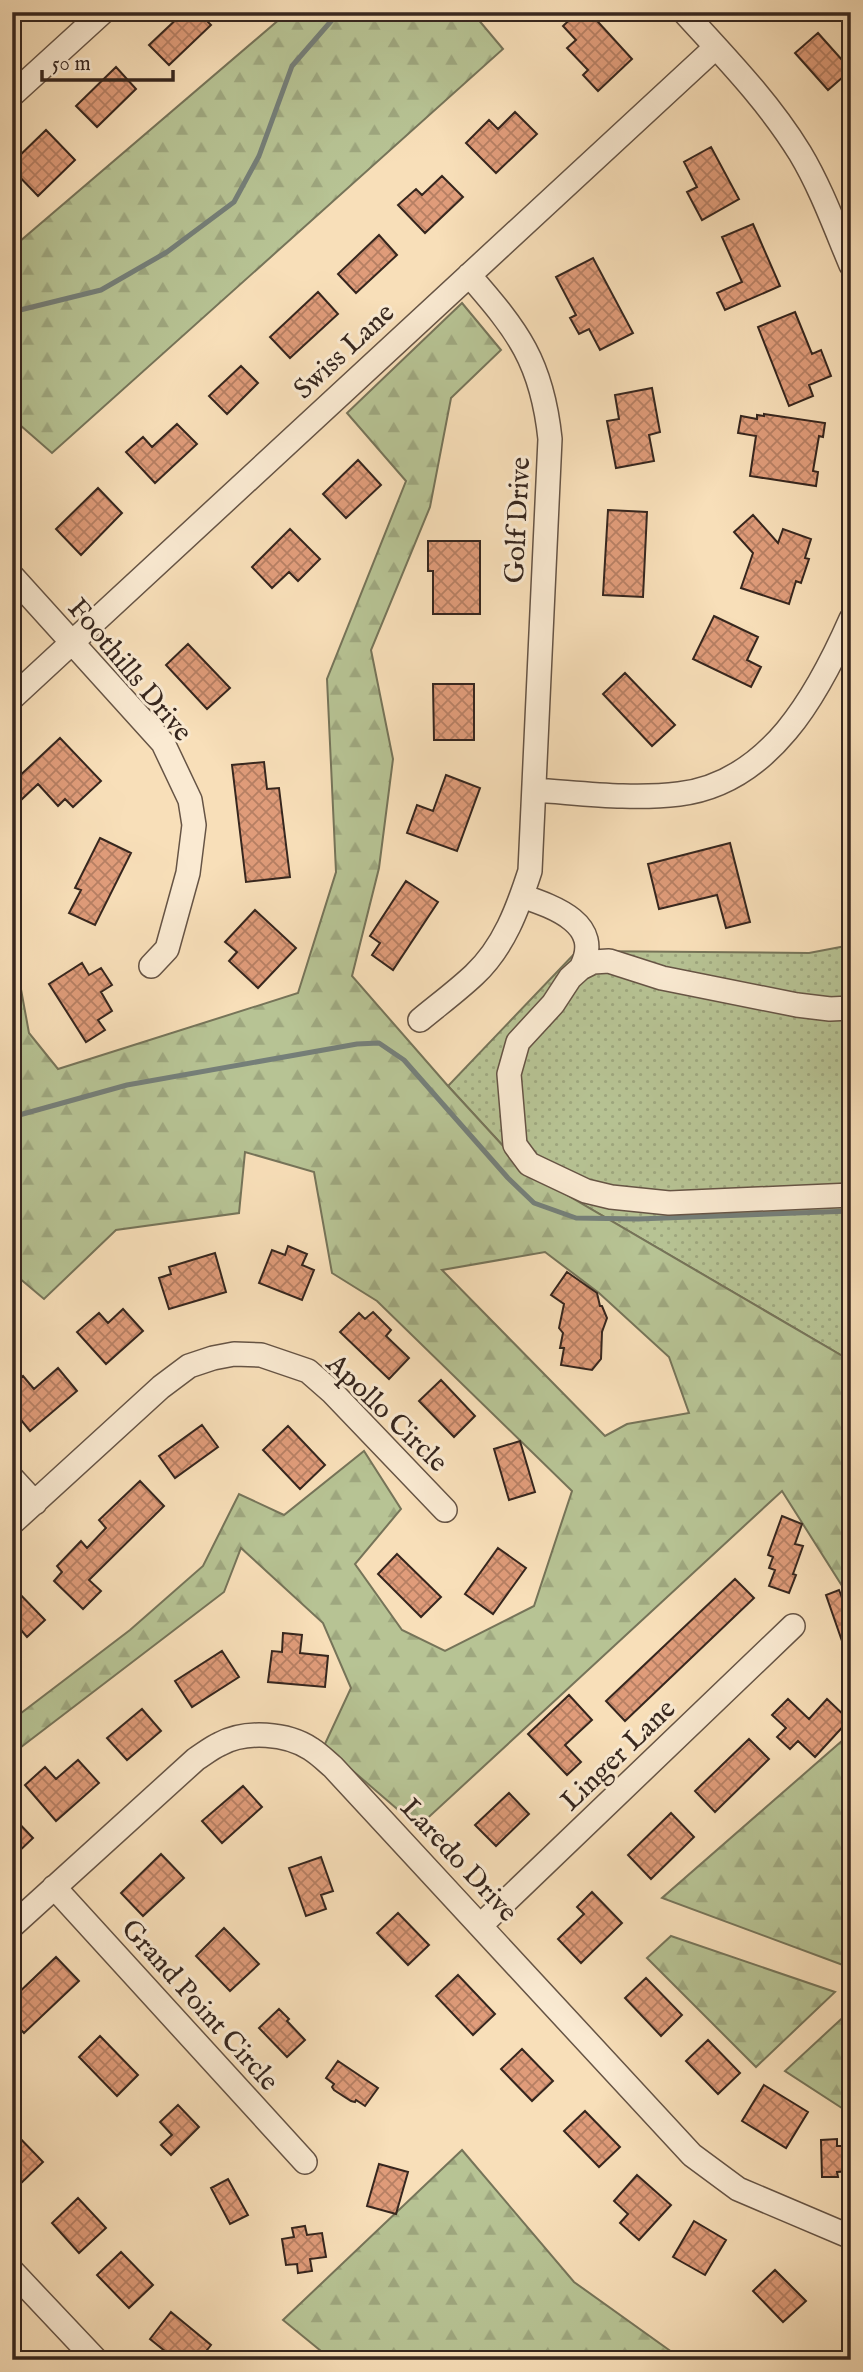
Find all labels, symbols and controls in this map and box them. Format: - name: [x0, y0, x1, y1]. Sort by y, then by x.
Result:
- scale bar: [42, 38, 173, 82]
- text: 50 m: [52, 51, 91, 78]
- street label: Swiss Lane: [287, 296, 403, 407]
- street label: Golf Drive: [498, 456, 539, 584]
- street label: Foothills Drive: [59, 592, 199, 749]
- street label: Apollo Circle: [317, 1346, 454, 1481]
- street label: Linger Lane: [554, 1692, 684, 1819]
- street label: Laredo Drive: [392, 1792, 524, 1930]
- street label: Grand Point Circle: [113, 1912, 286, 2099]

